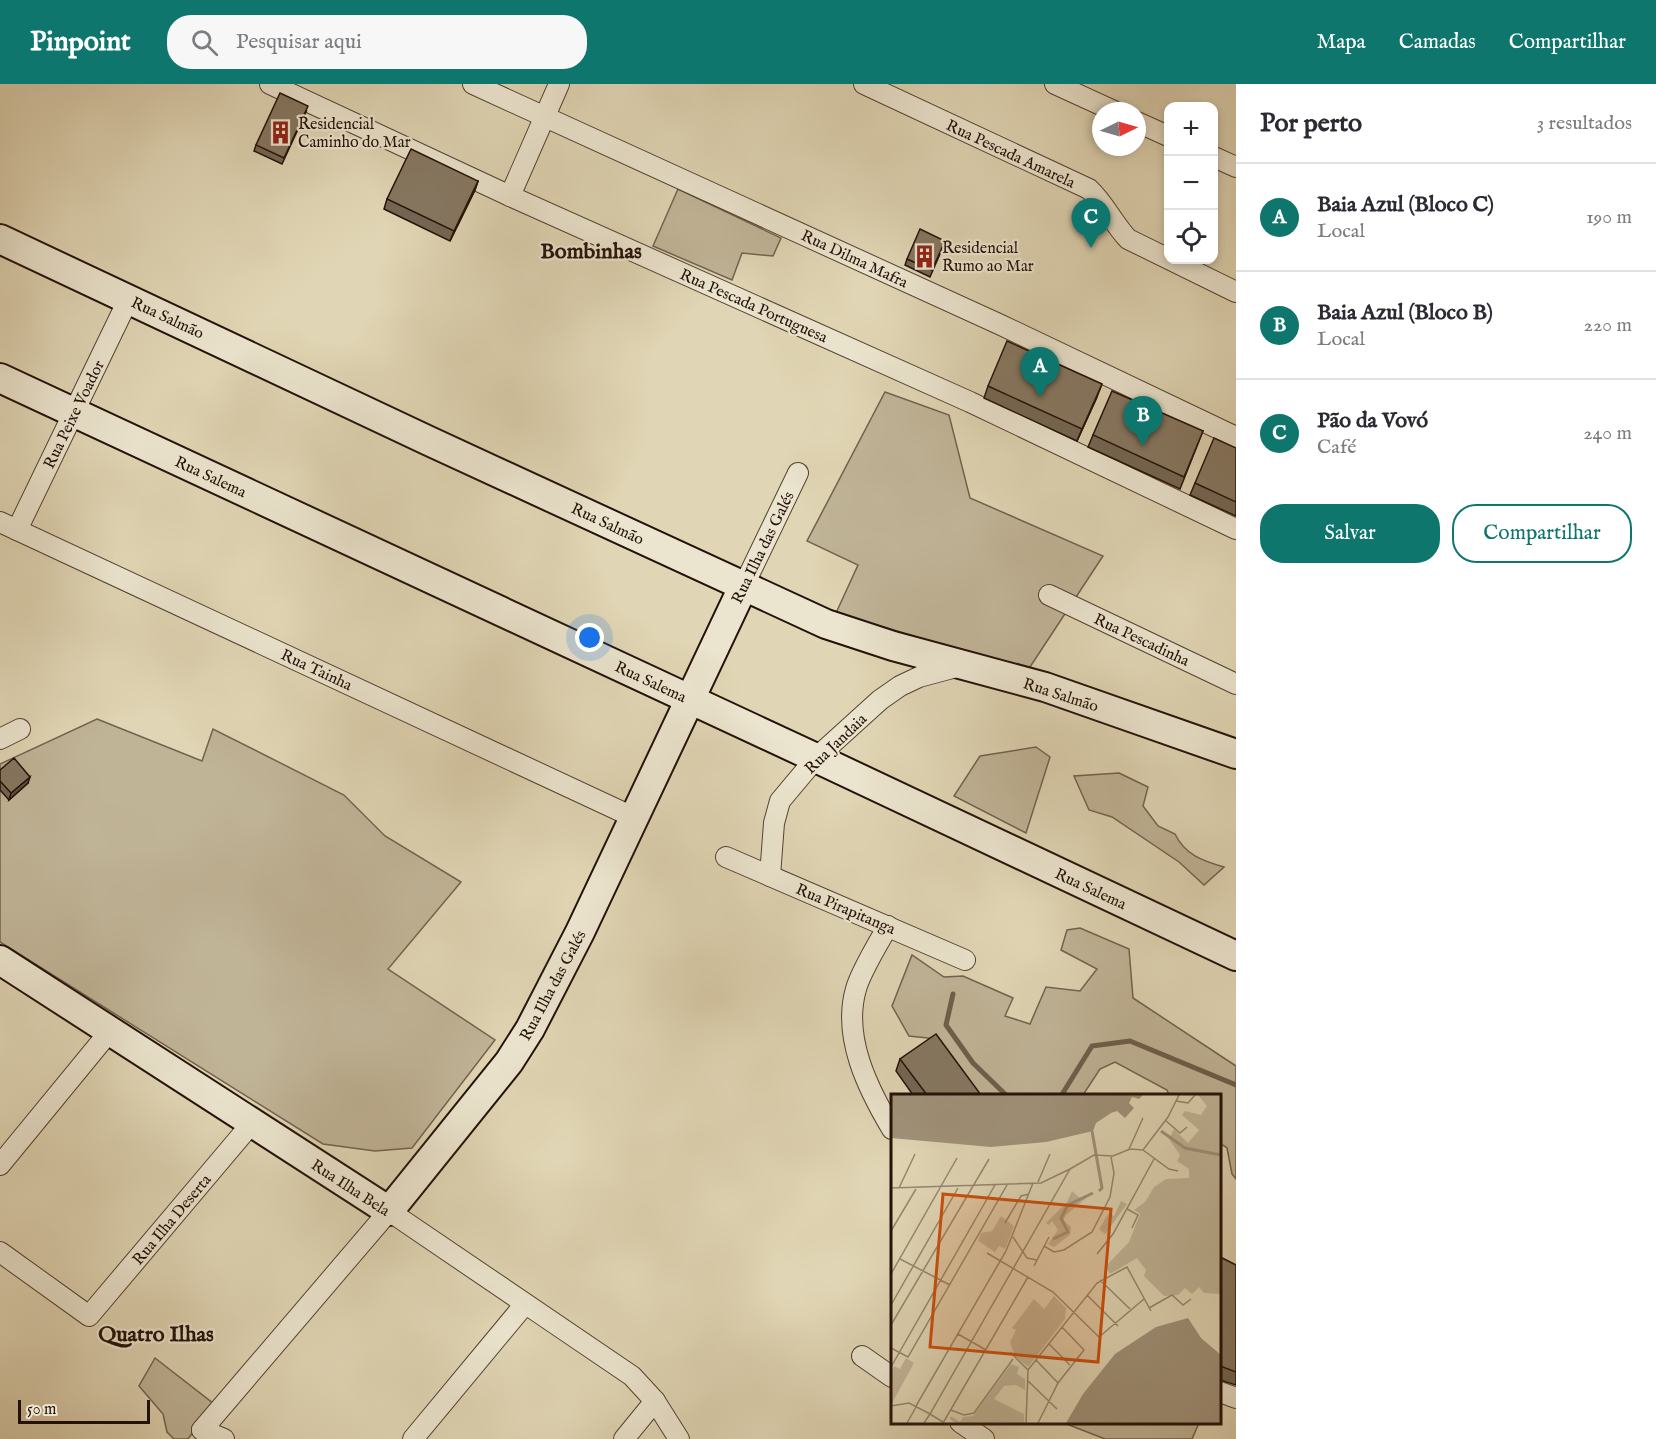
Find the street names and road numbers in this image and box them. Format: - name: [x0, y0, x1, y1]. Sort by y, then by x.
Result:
- street label: Rua Pescada Amarela: [942, 116, 1078, 194]
- street label: Rua Dilma Mafra: [798, 226, 911, 293]
- street label: Rua Pescada Portuguesa: [676, 265, 830, 348]
- street label: Rua Salmão: [127, 293, 207, 345]
- street label: Rua Peixe Voador: [40, 357, 110, 472]
- street label: Rua Salema: [171, 453, 249, 503]
- street label: Rua Ilha das Galés: [728, 488, 800, 607]
- street label: Rua Salmão: [567, 499, 647, 551]
- street label: Rua Pescadinha: [1090, 610, 1192, 672]
- street label: Rua Tainha: [277, 646, 355, 696]
- street label: Rua Salema: [611, 658, 689, 708]
- street label: Rua Salmão: [1020, 674, 1101, 718]
- street label: Rua Jandaia: [801, 710, 872, 779]
- street label: Rua Salema: [1051, 865, 1129, 915]
- street label: Rua Pirapitanga: [792, 880, 898, 940]
- street label: Rua Ilha das Galés: [516, 927, 592, 1045]
- street label: Rua Ilha Bela: [307, 1156, 393, 1222]
- street label: Rua Ilha Deserta: [129, 1171, 216, 1270]

